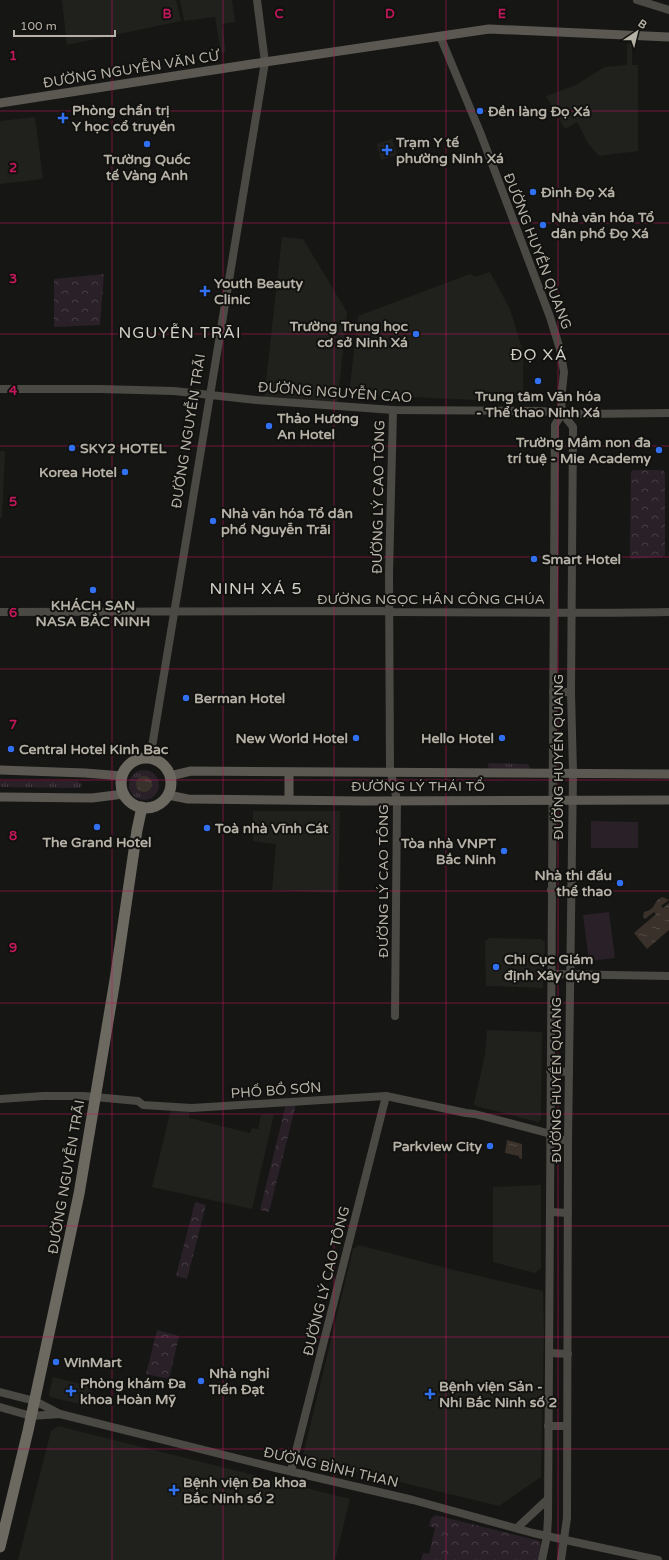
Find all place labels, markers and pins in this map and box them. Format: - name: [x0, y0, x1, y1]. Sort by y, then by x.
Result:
- place label: Phòng chẩn trị Y học cổ truyền: [72, 102, 175, 135]
- place label: Đền làng Đọ Xá: [487, 103, 590, 120]
- marker: Đền làng Đọ Xá: [475, 106, 485, 116]
- marker: Phòng chẩn trị Y học cổ truyền: [57, 112, 69, 124]
- place label: Trạm Y tế phường Ninh Xá: [395, 134, 504, 167]
- marker: Trường Quốc tế Vàng Anh: [142, 139, 152, 149]
- marker: Trạm Y tế phường Ninh Xá: [381, 144, 393, 156]
- place label: Trường Quốc tế Vàng Anh: [103, 151, 191, 184]
- place label: Đình Đọ Xá: [540, 184, 615, 201]
- marker: Đình Đọ Xá: [528, 187, 538, 197]
- place label: Nhà văn hóa Tổ dân phố Đọ Xá: [551, 209, 655, 242]
- marker: Nhà văn hóa Tổ dân phố Đọ Xá: [538, 220, 548, 230]
- place label: Youth Beauty Clinic: [214, 275, 304, 308]
- marker: Youth Beauty Clinic: [199, 285, 211, 297]
- place label: Trường Trung học cơ sở Ninh Xá: [289, 318, 409, 351]
- marker: Trường Trung học cơ sở Ninh Xá: [411, 329, 421, 339]
- marker: Trung tâm Văn hóa - Thể thao Ninh Xá: [533, 376, 543, 386]
- place label: Trung tâm Văn hóa - Thể thao Ninh Xá: [474, 388, 601, 421]
- place label: Thảo Hương An Hotel: [276, 410, 359, 443]
- marker: Thảo Hương An Hotel: [264, 421, 274, 431]
- place label: Trường Mầm non đa trí tuệ - Mie Academy: [506, 434, 651, 467]
- place label: SKY2 HOTEL: [80, 440, 167, 457]
- marker: SKY2 HOTEL: [67, 443, 77, 453]
- marker: Trường Mầm non đa trí tuệ - Mie Academy: [654, 445, 664, 455]
- place label: Korea Hotel: [39, 464, 117, 481]
- marker: Korea Hotel: [120, 467, 130, 477]
- place label: Nhà văn hóa Tổ dân phố Nguyễn Trãi: [221, 505, 353, 538]
- marker: Nhà văn hóa Tổ dân phố Nguyễn Trãi: [208, 516, 218, 526]
- place label: Smart Hotel: [542, 551, 621, 568]
- marker: Smart Hotel: [529, 554, 539, 564]
- marker: KHÁCH SẠN NASA BẮC NINH: [88, 585, 98, 595]
- place label: KHÁCH SẠN NASA BẮC NINH: [36, 597, 150, 630]
- place label: Berman Hotel: [194, 690, 285, 707]
- marker: Berman Hotel: [181, 693, 191, 703]
- place label: New World Hotel: [236, 730, 348, 747]
- place label: Hello Hotel: [421, 730, 494, 747]
- marker: New World Hotel: [351, 733, 361, 743]
- marker: Hello Hotel: [497, 733, 507, 743]
- place label: Central Hotel Kinh Bac: [19, 741, 169, 758]
- marker: Central Hotel Kinh Bac: [6, 744, 16, 754]
- place label: Toà nhà Vĩnh Cát: [214, 820, 329, 837]
- marker: The Grand Hotel: [92, 822, 102, 832]
- marker: Toà nhà Vĩnh Cát: [202, 823, 212, 833]
- place label: The Grand Hotel: [42, 834, 151, 851]
- place label: Tòa nhà VNPT Bắc Ninh: [400, 835, 496, 868]
- marker: Tòa nhà VNPT Bắc Ninh: [499, 846, 509, 856]
- place label: Nhà thi đấu thể thao: [535, 867, 612, 900]
- marker: Nhà thi đấu thể thao: [615, 878, 625, 888]
- place label: Chi Cục Giám định Xây dựng: [504, 951, 600, 984]
- marker: Chi Cục Giám định Xây dựng: [491, 962, 501, 972]
- place label: Parkview City: [393, 1138, 482, 1155]
- marker: Parkview City: [485, 1141, 495, 1151]
- place label: WinMart: [64, 1354, 123, 1371]
- marker: WinMart: [51, 1357, 61, 1367]
- place label: Nhà nghỉ Tiến Đạt: [208, 1365, 270, 1398]
- place label: Phòng khám Đa khoa Hoàn Mỹ: [80, 1375, 186, 1408]
- marker: Nhà nghỉ Tiến Đạt: [196, 1376, 206, 1386]
- place label: Bệnh viện Sản - Nhi Bắc Ninh số 2: [439, 1378, 558, 1411]
- marker: Phòng khám Đa khoa Hoàn Mỹ: [65, 1385, 77, 1397]
- marker: Bệnh viện Sản - Nhi Bắc Ninh số 2: [424, 1388, 436, 1400]
- place label: Bệnh viện Đa khoa Bắc Ninh số 2: [183, 1474, 307, 1507]
- marker: Bệnh viện Đa khoa Bắc Ninh số 2: [168, 1484, 180, 1496]

